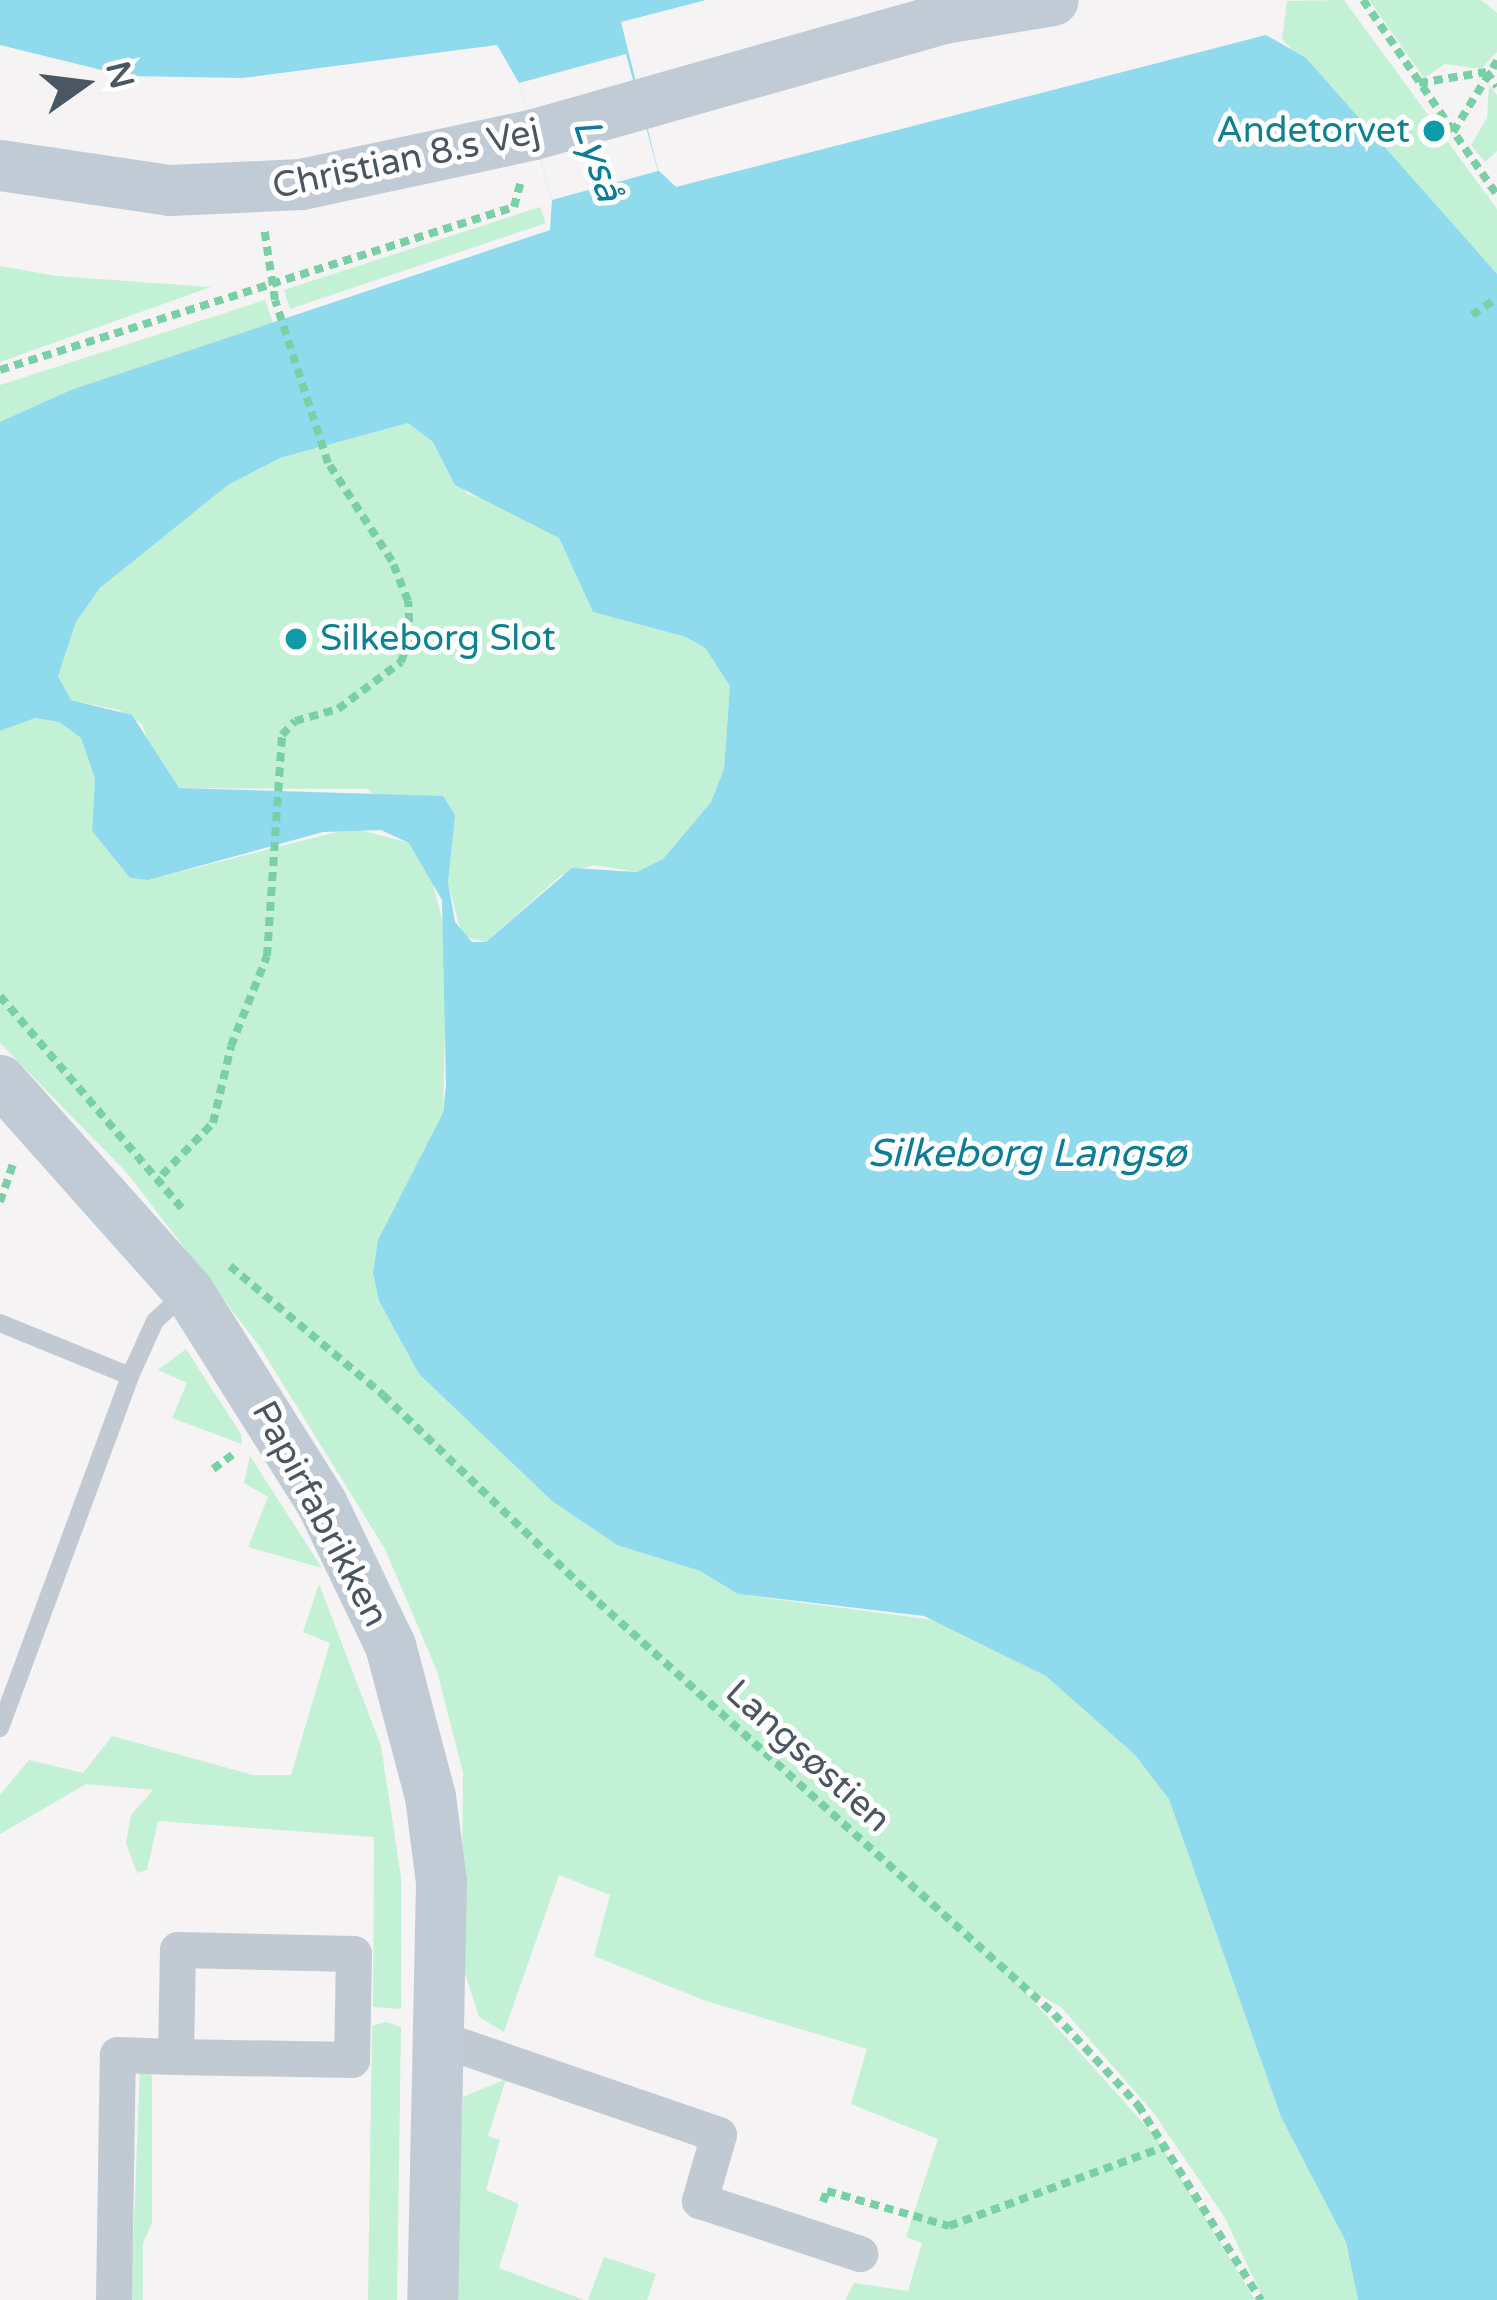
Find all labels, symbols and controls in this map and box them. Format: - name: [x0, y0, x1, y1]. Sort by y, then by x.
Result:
- north arrow: [24, 24, 144, 144]
- text: N: [97, 58, 142, 93]
- place label: Andetorvet: [1216, 109, 1410, 153]
- street label: Christian 8.s Vej: [268, 110, 544, 208]
- water label: Lyså: [562, 113, 632, 207]
- marker: Andetorvet: [1421, 118, 1447, 144]
- place label: Silkeborg Slot: [320, 617, 556, 661]
- marker: Silkeborg Slot: [283, 626, 309, 652]
- water label: Silkeborg Langsø: [868, 1131, 1186, 1177]
- street label: Papirfabrikken: [242, 1394, 398, 1634]
- street label: Langsøstien: [717, 1671, 899, 1841]

